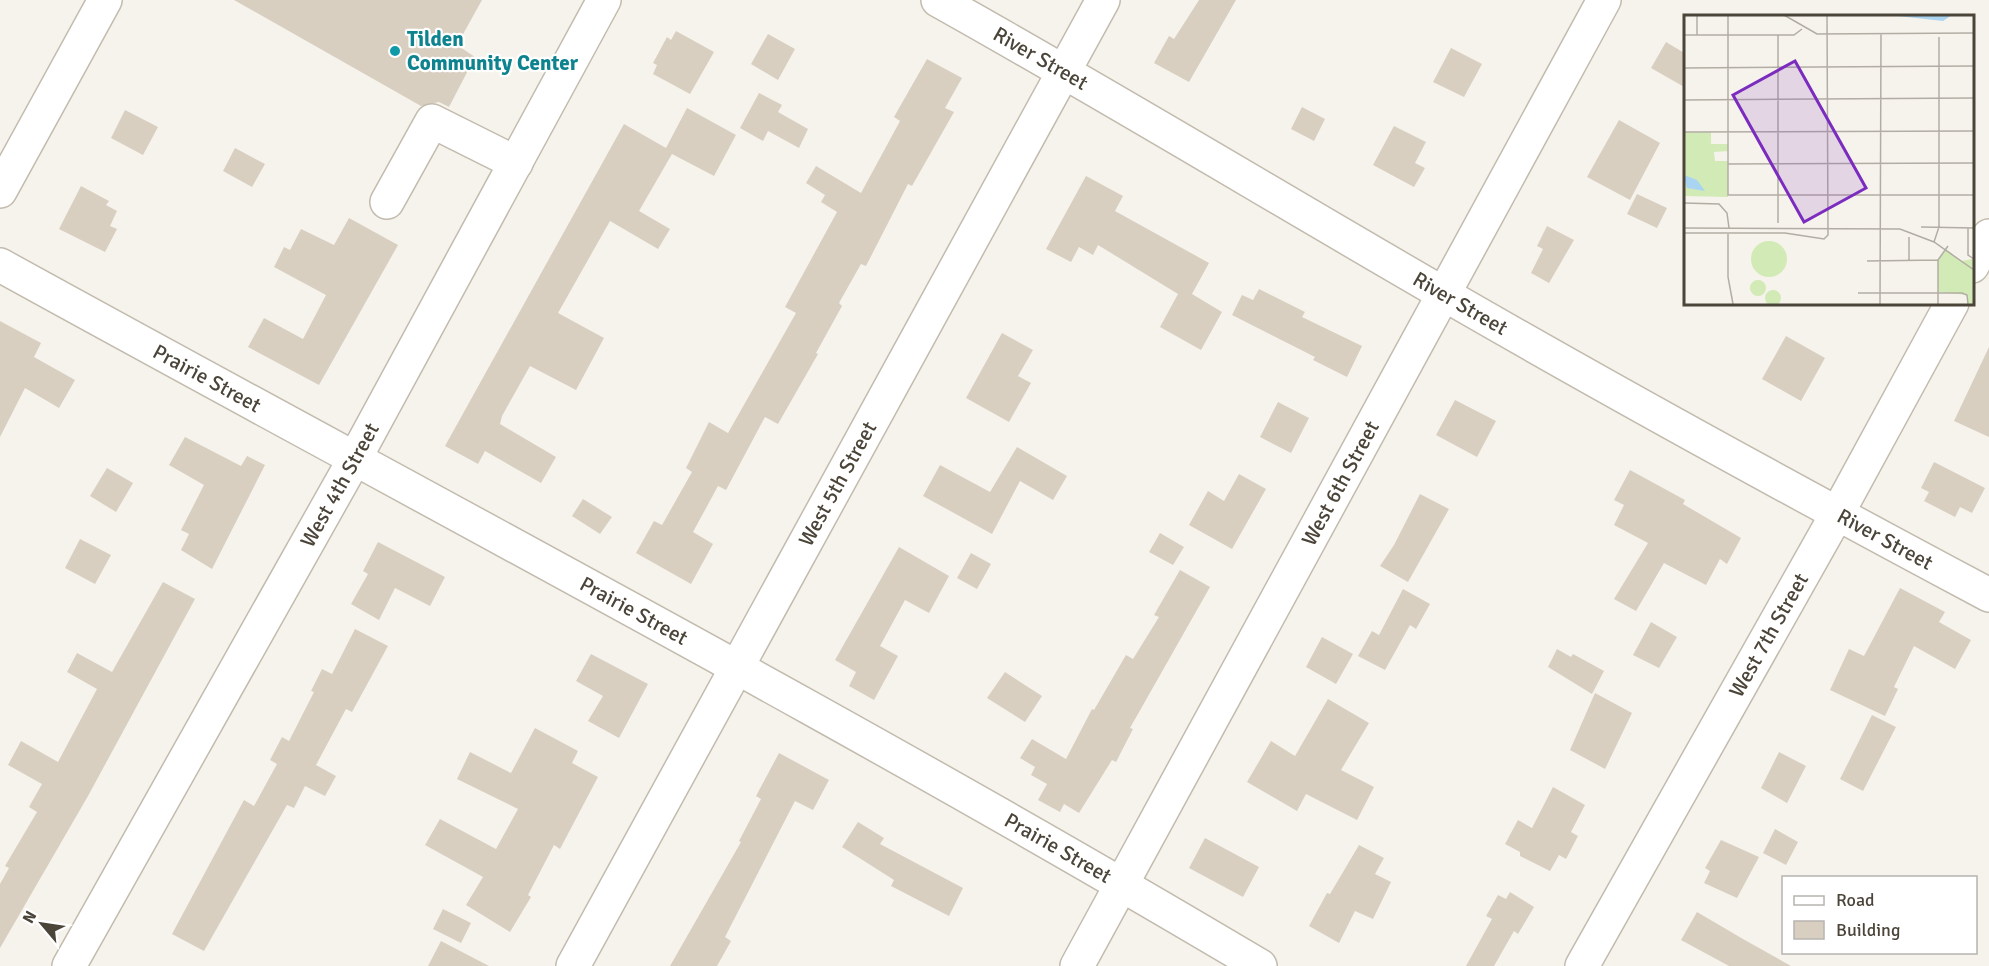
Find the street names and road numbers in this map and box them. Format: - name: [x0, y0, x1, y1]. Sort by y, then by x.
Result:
- street label: River Street: [989, 21, 1093, 96]
- street label: River Street: [1408, 266, 1512, 341]
- street label: Prairie Street: [148, 338, 266, 418]
- street label: West 6th Street: [1296, 416, 1385, 550]
- street label: West 5th Street: [793, 417, 882, 551]
- street label: West 4th Street: [295, 418, 385, 552]
- street label: River Street: [1833, 503, 1938, 576]
- street label: West 7th Street: [1723, 568, 1814, 702]
- street label: Prairie Street: [575, 571, 692, 651]
- street label: Prairie Street: [1000, 807, 1116, 889]

